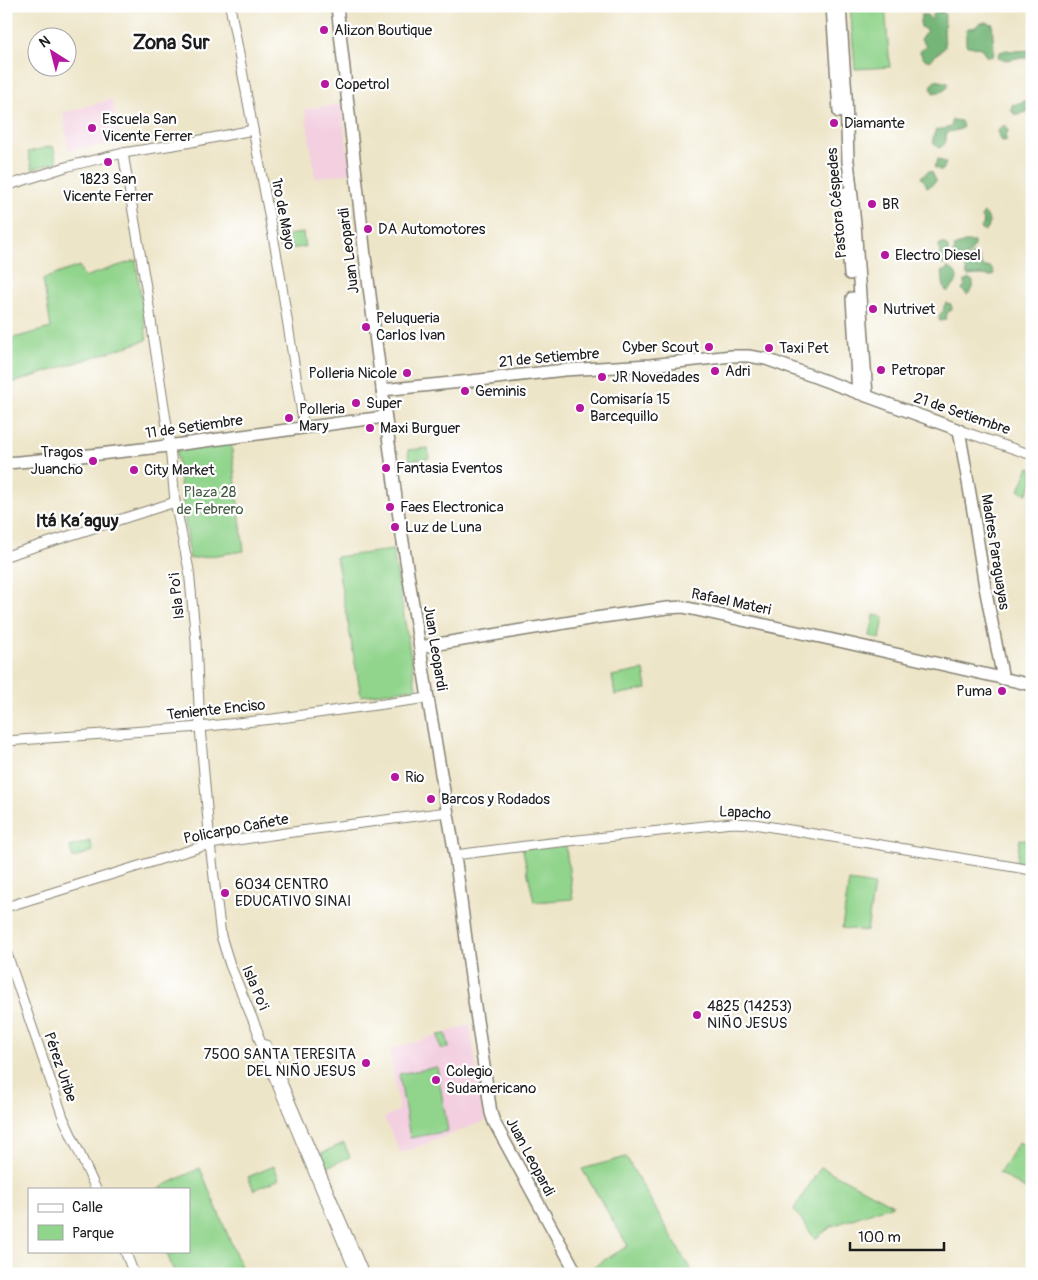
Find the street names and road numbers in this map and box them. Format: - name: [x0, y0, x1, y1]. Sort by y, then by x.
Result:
- street label: Pastora Céspedes: [823, 147, 851, 259]
- street label: 1ro de Mayo: [267, 177, 299, 251]
- street label: Juan Leopardi: [334, 207, 364, 295]
- street label: 21 de Setiembre: [498, 344, 601, 372]
- street label: 21 de Setiembre: [911, 389, 1013, 440]
- street label: 11 de Setiembre: [144, 411, 245, 443]
- street label: Madres Paraguayas: [976, 493, 1014, 611]
- street label: Isla Po'i: [165, 571, 189, 620]
- street label: Rafael Materi: [689, 584, 773, 620]
- street label: Juan Leopardi: [419, 604, 451, 692]
- street label: Teniente Enciso: [166, 695, 266, 725]
- street label: Lapacho: [718, 802, 772, 824]
- street label: Policarpo Cañete: [182, 809, 291, 848]
- street label: Isla Po'i: [237, 963, 273, 1014]
- street label: Pérez Uribe: [39, 1030, 81, 1105]
- street label: Juan Leopardi: [501, 1114, 559, 1200]

